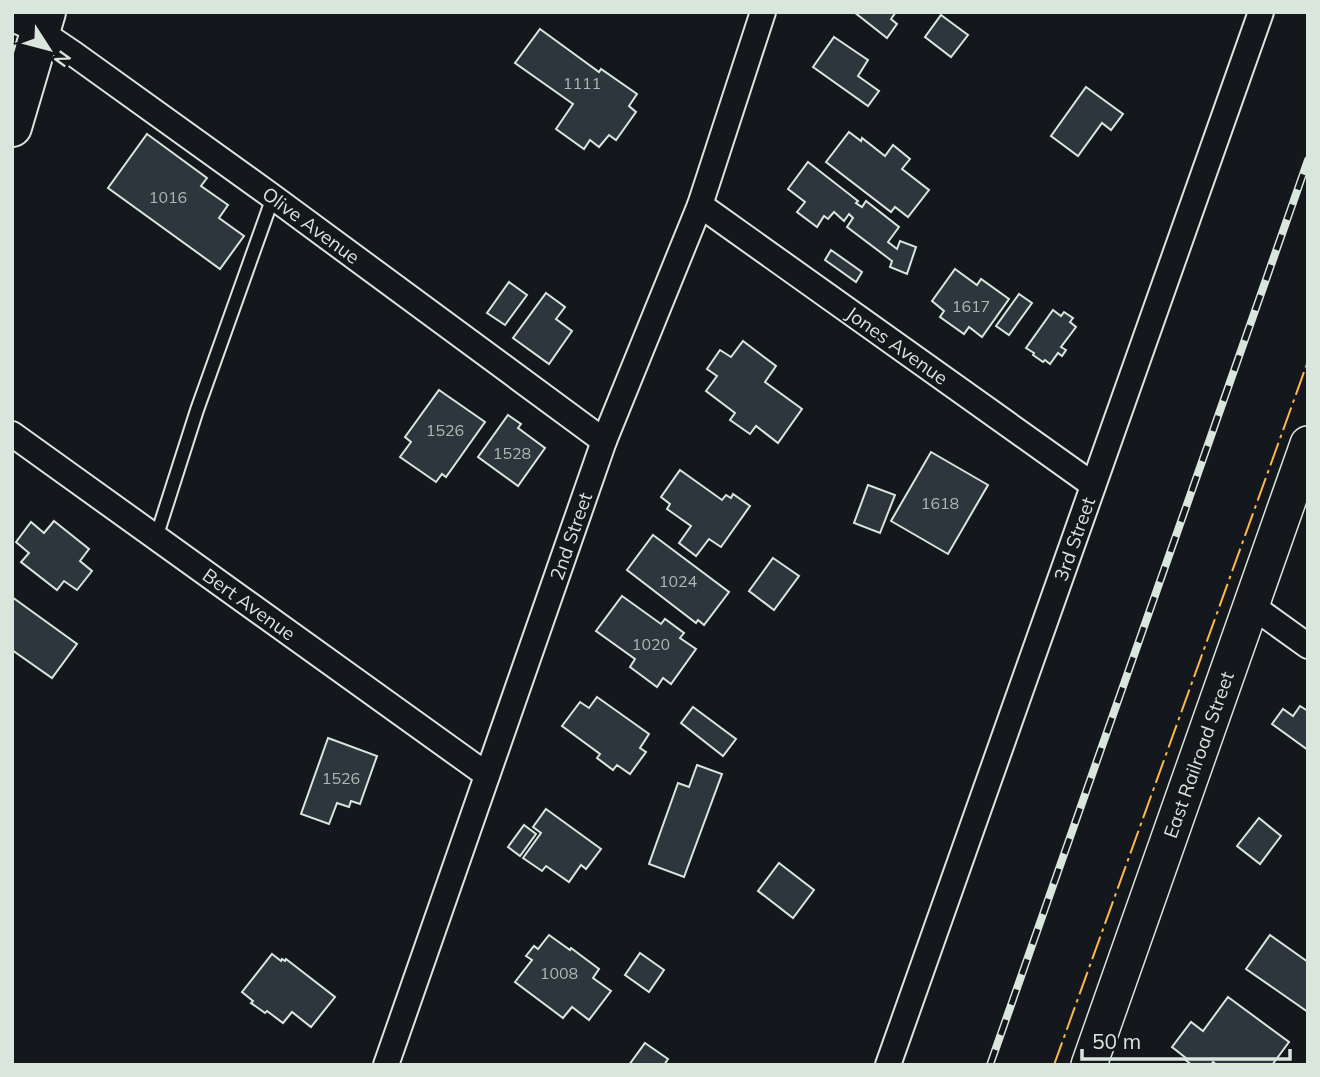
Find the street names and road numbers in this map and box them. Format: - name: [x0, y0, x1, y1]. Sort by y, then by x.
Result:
- street label: Olive Avenue: [258, 181, 365, 269]
- street label: Jones Avenue: [842, 301, 953, 390]
- street label: 2nd Street: [544, 489, 597, 583]
- street label: 3rd Street: [1048, 494, 1100, 584]
- street label: Bert Avenue: [198, 563, 300, 646]
- street label: East Railroad Street: [1158, 668, 1239, 841]

